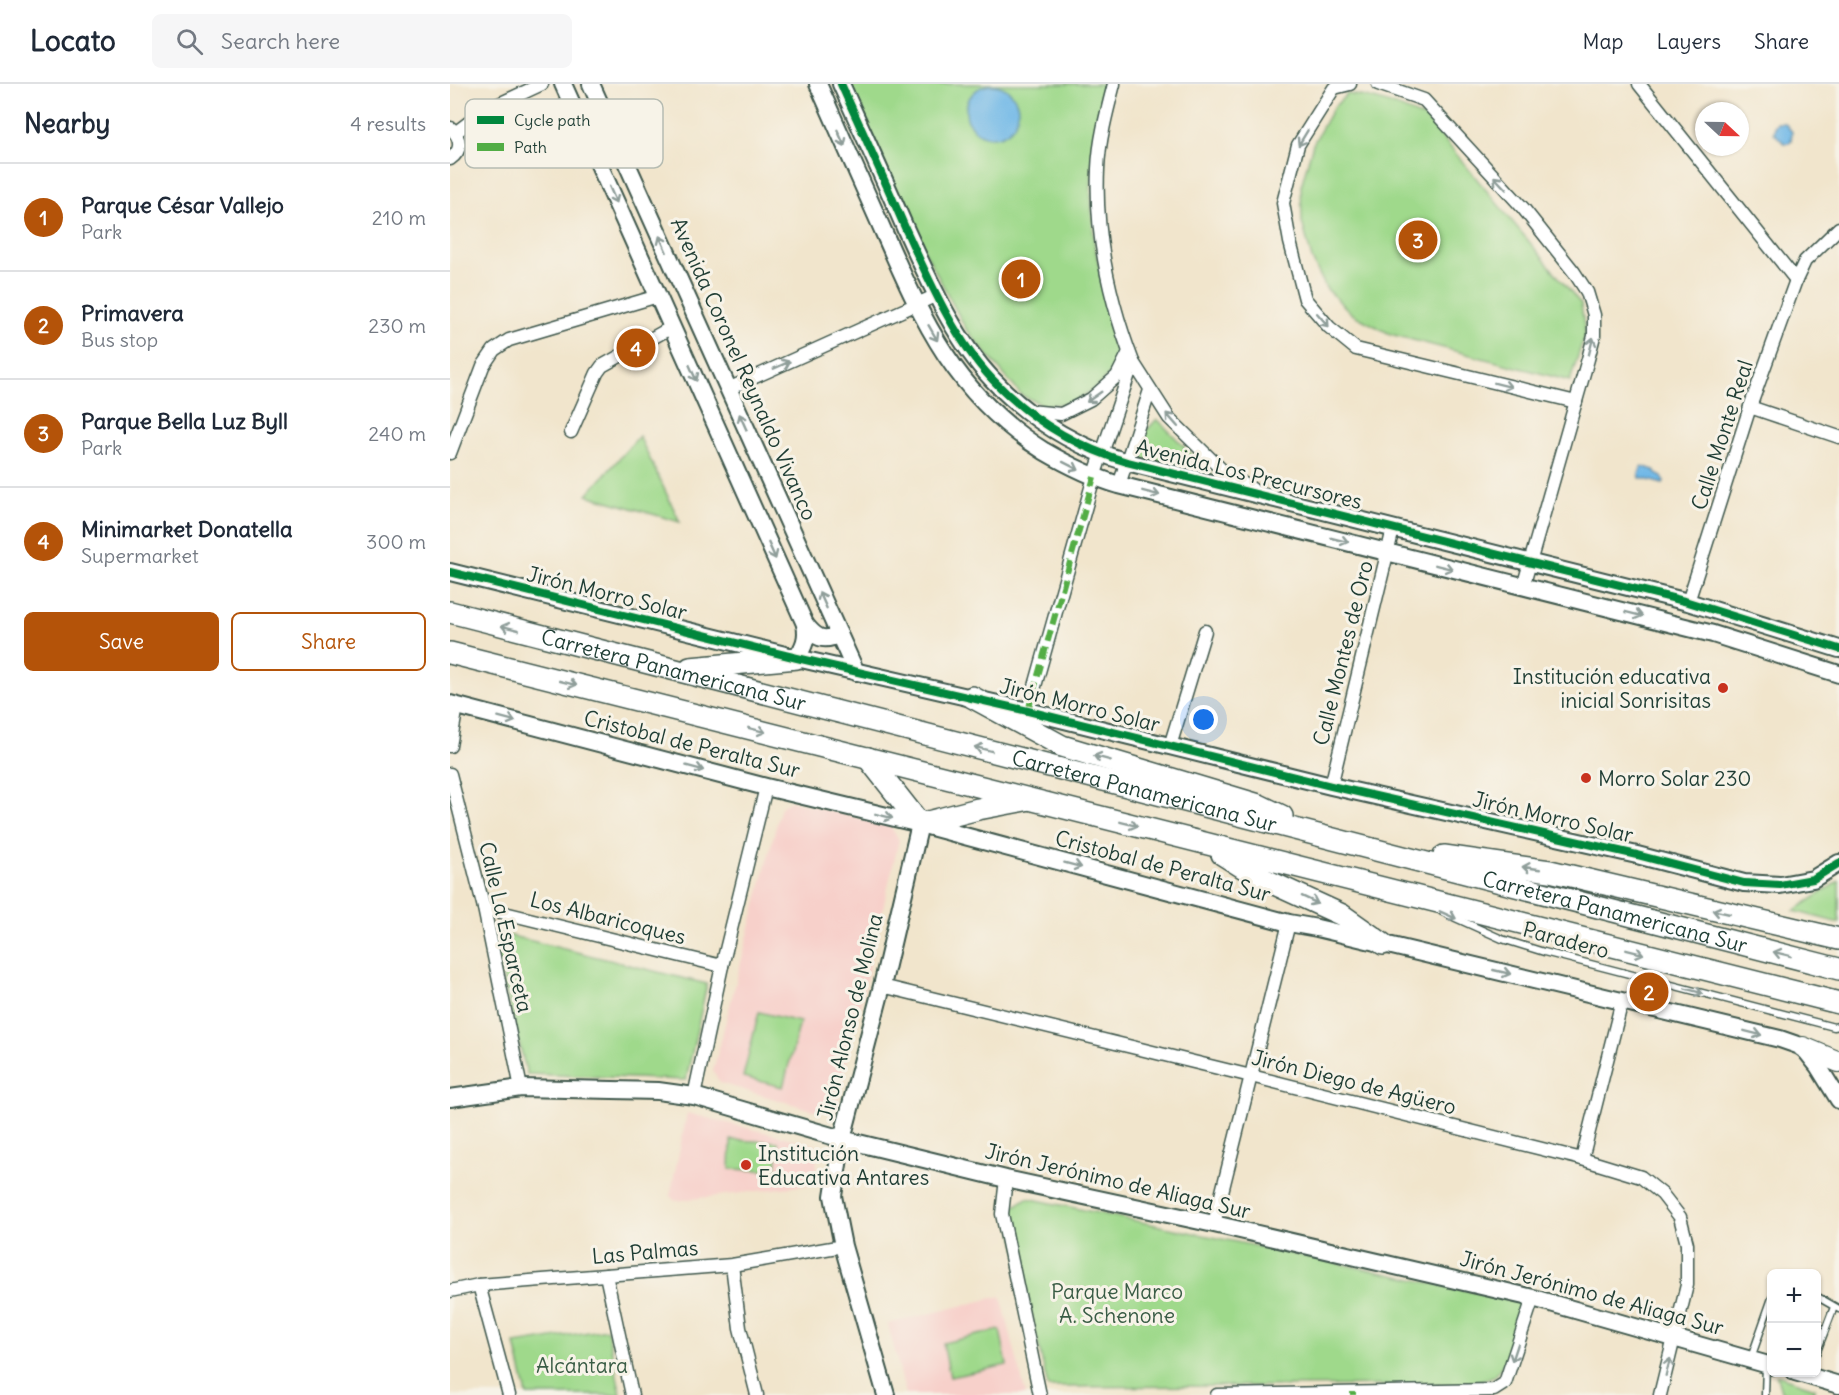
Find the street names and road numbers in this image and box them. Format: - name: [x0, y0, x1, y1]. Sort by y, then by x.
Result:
- street label: Avenida Coronel Reynaldo Vivanco: [665, 214, 823, 524]
- street label: Calle Monte Real: [1685, 357, 1759, 513]
- street label: Avenida Los Precursores: [1133, 433, 1365, 515]
- street label: Calle Montes de Oro: [1307, 558, 1379, 748]
- street label: Jirón Morro Solar: [524, 560, 690, 626]
- street label: Carretera Panamericana Sur: [538, 622, 810, 717]
- street label: Jirón Morro Solar: [997, 672, 1163, 738]
- street label: Cristobal de Peralta Sur: [581, 704, 803, 784]
- street label: Carretera Panamericana Sur: [1009, 743, 1280, 838]
- street label: Jirón Morro Solar: [1470, 785, 1636, 849]
- street label: Cristobal de Peralta Sur: [1052, 824, 1274, 908]
- street label: Calle La Esparceta: [473, 839, 539, 1015]
- street label: Carretera Panamericana Sur: [1480, 864, 1751, 959]
- street label: Los Albaricoques: [527, 886, 689, 950]
- street label: Jirón Alonso de Molina: [811, 911, 889, 1123]
- street label: Paradero: [1520, 916, 1612, 964]
- street label: Jirón Diego de Agüero: [1249, 1044, 1459, 1120]
- street label: Jirón Jerónimo de Aliaga Sur: [983, 1137, 1254, 1225]
- street label: Las Palmas: [591, 1234, 699, 1270]
- street label: Jirón Jerónimo de Aliaga Sur: [1457, 1245, 1727, 1341]

